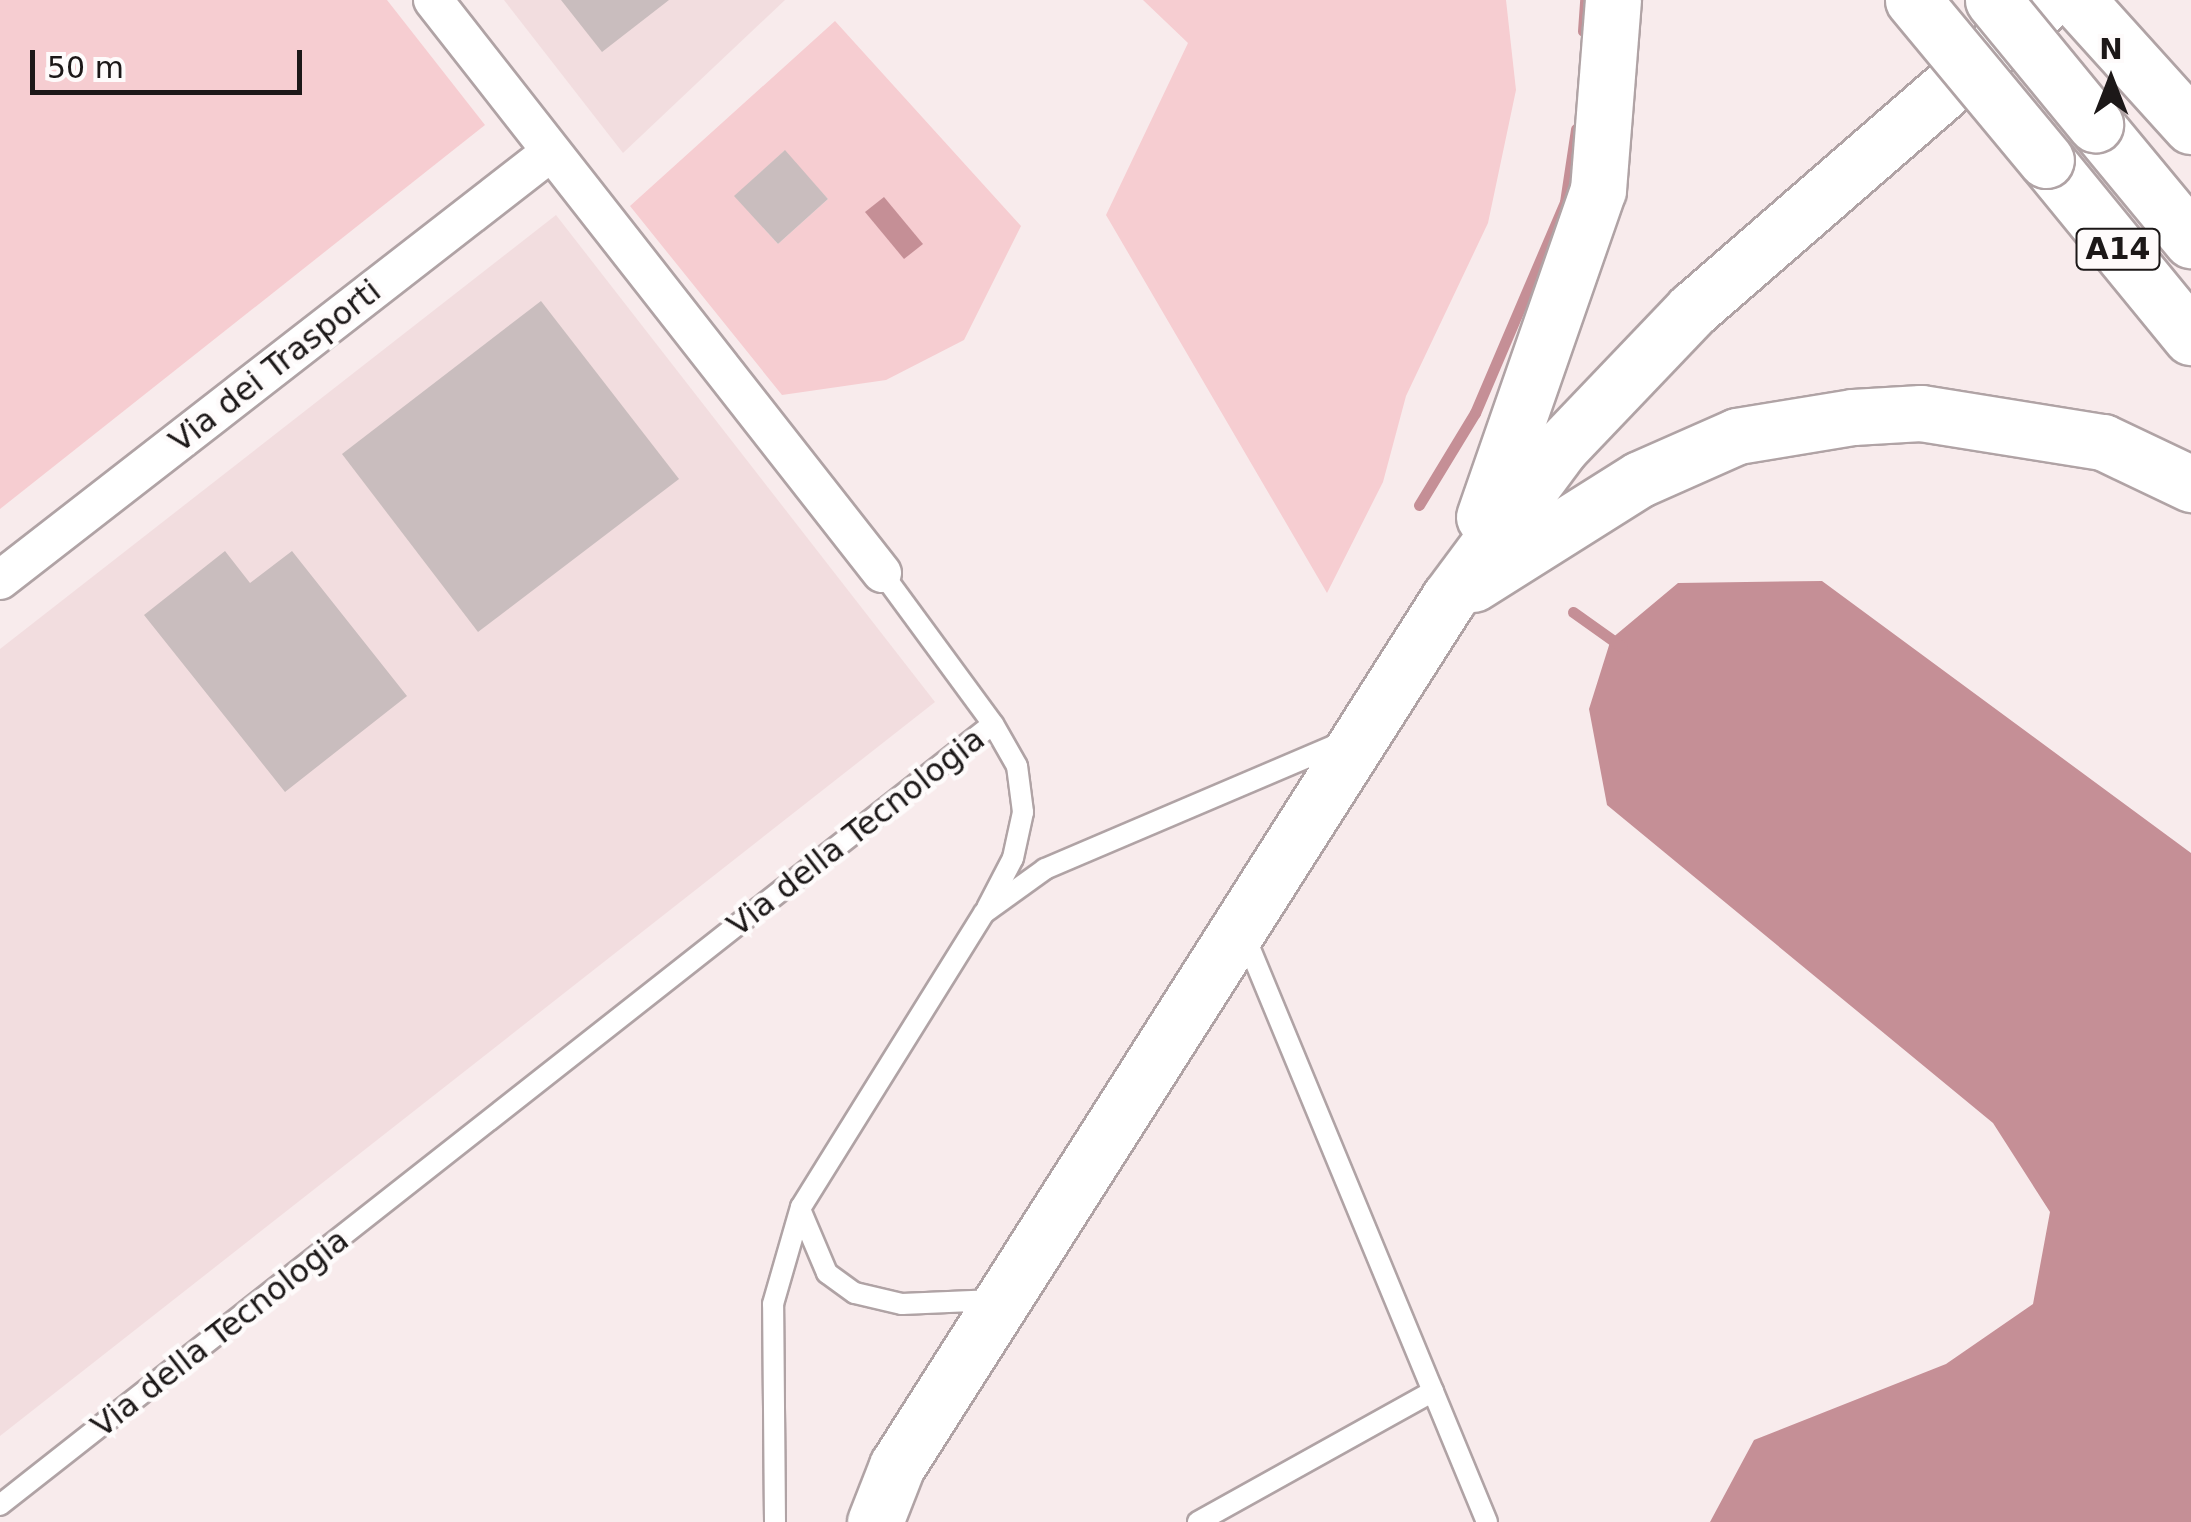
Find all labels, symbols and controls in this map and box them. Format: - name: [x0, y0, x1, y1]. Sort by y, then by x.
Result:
- scale bar: [35, 30, 308, 92]
- north arrow: [2061, 30, 2161, 130]
- text: N: [2099, 33, 2123, 66]
- text: 50 m: [47, 50, 124, 85]
- road number: A14: [2076, 224, 2160, 274]
- street label: Via dei Trasporti: [162, 272, 388, 460]
- street label: Via della Tecnologia: [720, 720, 992, 944]
- street label: Via della Tecnologia: [84, 1221, 356, 1445]

